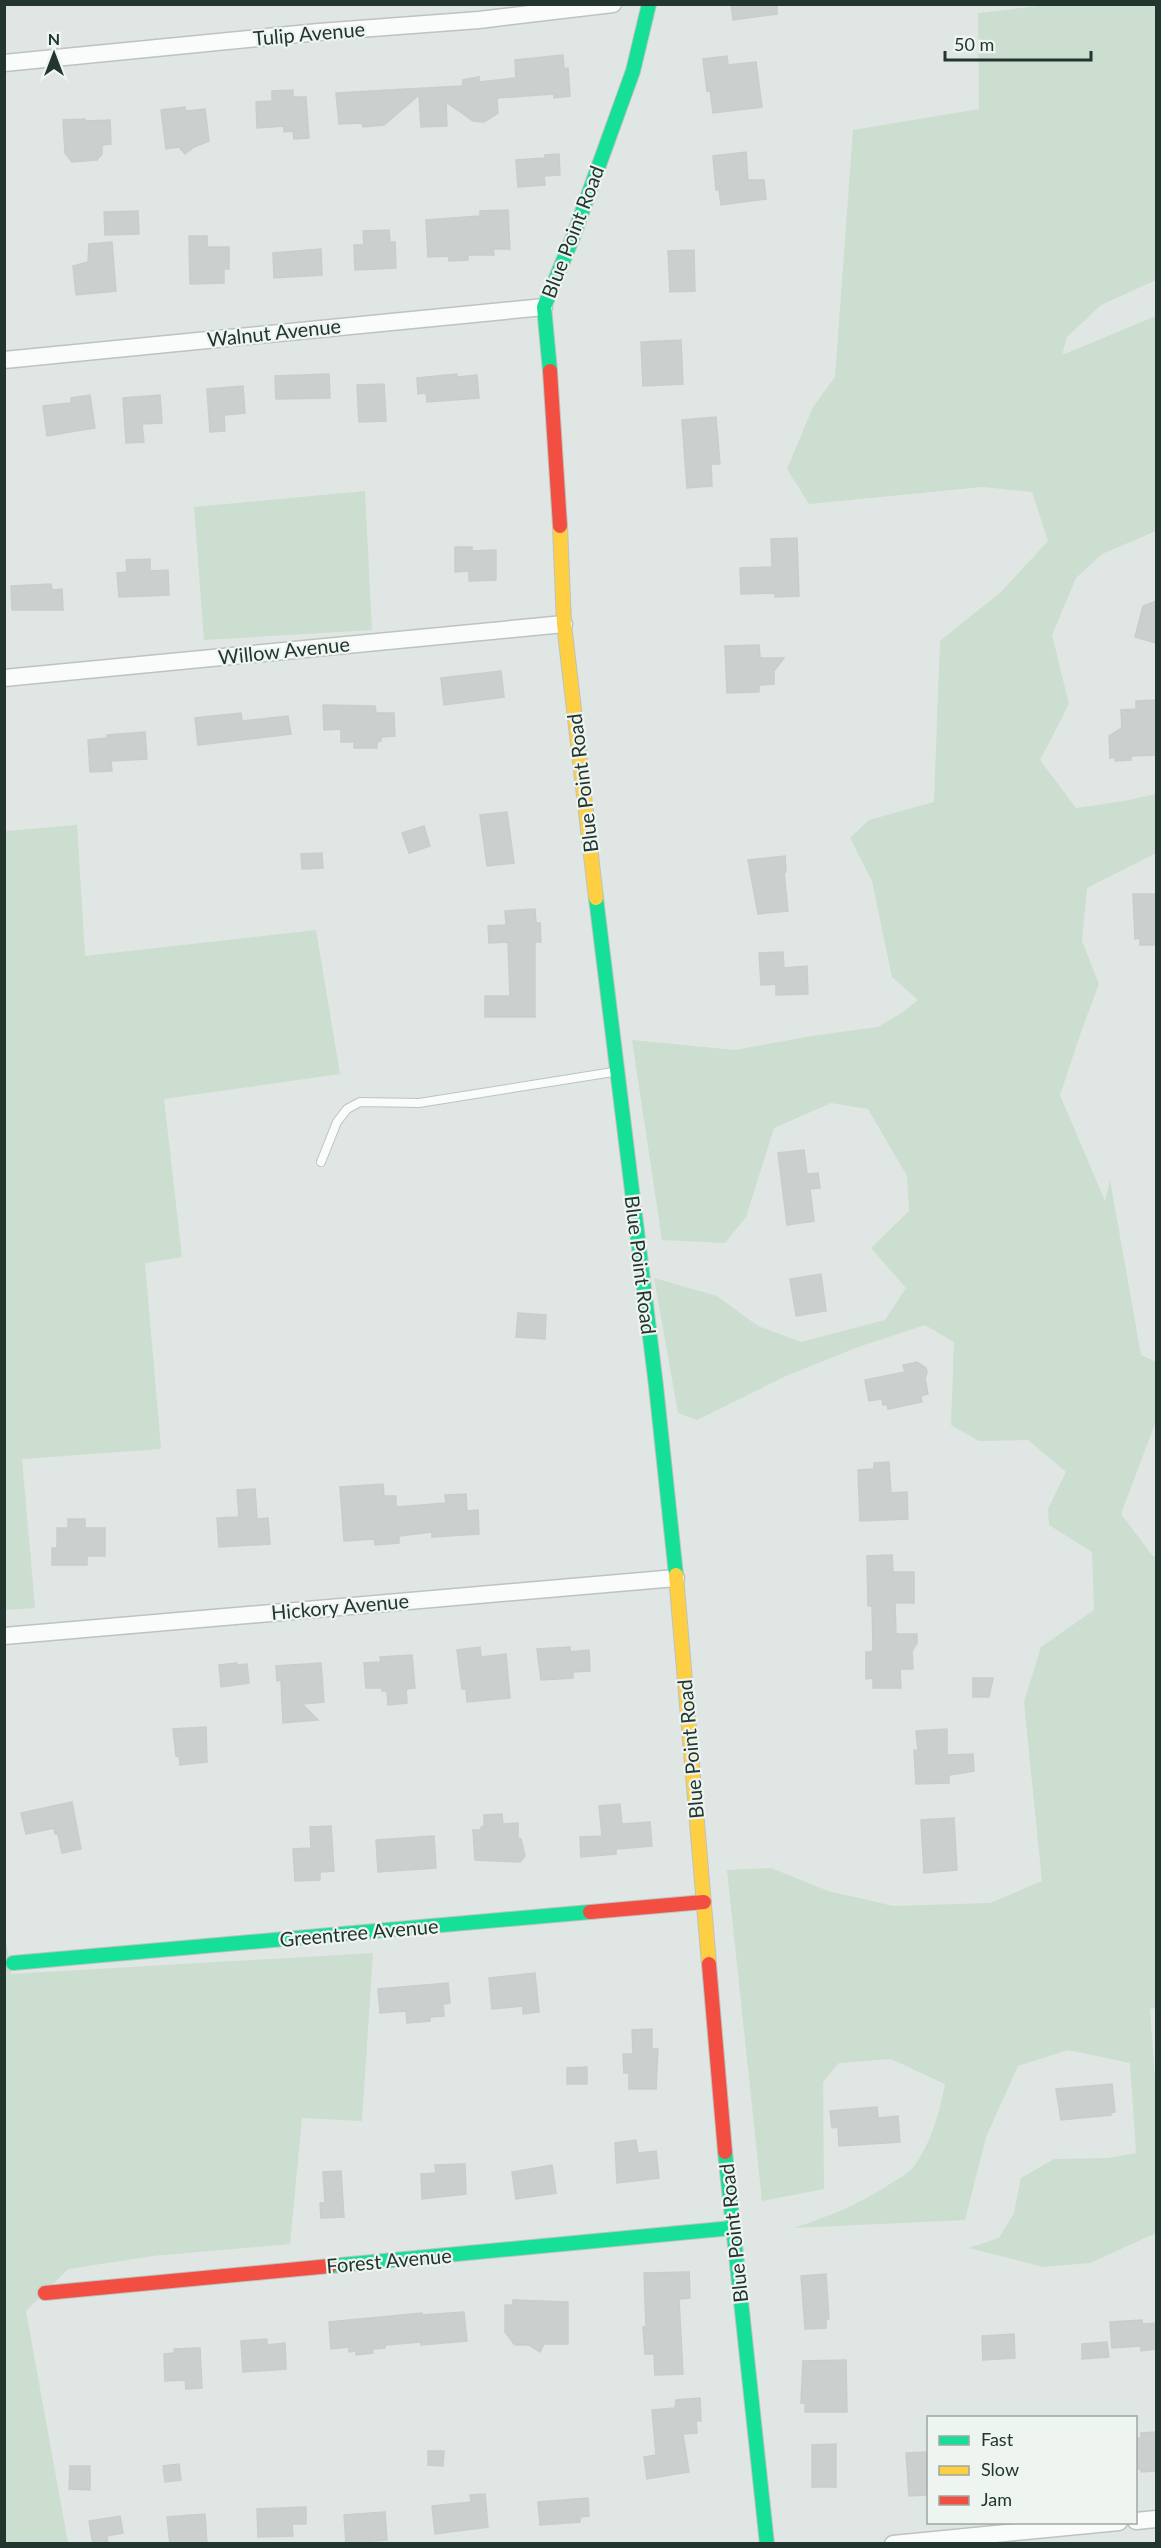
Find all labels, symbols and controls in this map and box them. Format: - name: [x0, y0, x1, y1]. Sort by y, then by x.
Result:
- street label: Tulip Avenue: [252, 16, 366, 50]
- north arrow: [24, 24, 84, 84]
- scale bar: [945, 24, 1090, 62]
- text: N: [48, 29, 60, 48]
- text: 50 m: [954, 33, 994, 55]
- street label: Blue Point Road: [536, 162, 608, 301]
- street label: Walnut Avenue: [206, 313, 342, 351]
- street label: Willow Avenue: [217, 631, 351, 669]
- street label: Blue Point Road: [562, 712, 602, 854]
- street label: Blue Point Road: [621, 1194, 661, 1336]
- street label: Hickory Avenue: [270, 1588, 410, 1624]
- street label: Blue Point Road: [672, 1679, 708, 1820]
- street label: Greentree Avenue: [279, 1913, 439, 1951]
- street label: Blue Point Road: [714, 2162, 752, 2304]
- street label: Forest Avenue: [325, 2243, 453, 2277]
- legend: [927, 2416, 1137, 2524]
- text: Fast: [981, 2428, 1014, 2450]
- text: Slow: [981, 2458, 1019, 2480]
- text: Jam: [981, 2488, 1012, 2510]

